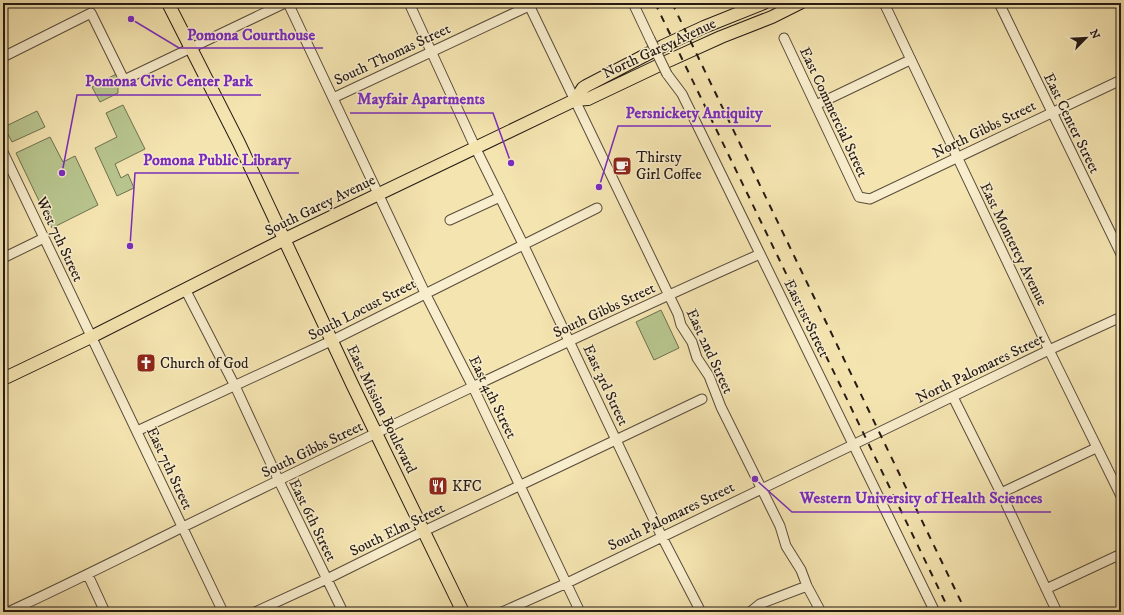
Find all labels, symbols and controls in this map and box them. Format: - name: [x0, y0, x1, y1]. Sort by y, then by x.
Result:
- street label: North Garey Avenue: [599, 14, 719, 83]
- north arrow: [1066, 18, 1106, 58]
- street label: South Thomas Street: [331, 19, 454, 90]
- callout: Pomona Courthouse: [179, 20, 323, 48]
- text: Pomona Courthouse: [187, 25, 315, 45]
- text: N: [1086, 27, 1102, 41]
- street label: East Commercial Street: [795, 44, 872, 180]
- callout: Pomona Civic Center Park: [77, 67, 261, 95]
- street label: East Center Street: [1039, 70, 1104, 177]
- text: Pomona Civic Center Park: [85, 71, 254, 91]
- callout: Mayfair Apartments: [350, 85, 493, 113]
- text: Mayfair Apartments: [357, 89, 486, 109]
- street label: North Gibbs Street: [929, 96, 1039, 163]
- callout: Persnickety Antiquity: [618, 98, 771, 126]
- text: Persnickety Antiquity: [625, 103, 763, 124]
- callout: Pomona Public Library: [135, 145, 299, 173]
- place label: Thirsty Girl Coffee: [636, 148, 702, 184]
- text: Pomona Public Library: [143, 150, 291, 170]
- cafe icon: Thirsty Girl Coffee: [611, 155, 633, 177]
- street label: South Garey Avenue: [262, 170, 379, 240]
- street label: East Monterey Avenue: [975, 179, 1052, 309]
- street label: West 7th Street: [31, 193, 88, 285]
- street label: South Locust Street: [305, 274, 420, 345]
- street label: East 1st Street: [780, 276, 834, 360]
- street label: South Gibbs Street: [550, 278, 658, 342]
- street label: East 2nd Street: [682, 306, 738, 397]
- street label: North Palomares Street: [913, 329, 1048, 408]
- street label: East Mission Boulevard: [342, 342, 421, 477]
- street label: East 3rd Street: [578, 342, 633, 429]
- church icon: Church of God: [135, 352, 157, 374]
- street label: East 4th Street: [464, 353, 521, 442]
- place label: Church of God: [160, 354, 249, 373]
- street label: South Gibbs Street: [258, 417, 366, 482]
- street label: East 7th Street: [142, 424, 197, 513]
- restaurant icon: KFC: [427, 475, 449, 497]
- street label: East 6th Street: [284, 476, 341, 565]
- place label: KFC: [452, 477, 482, 496]
- street label: South Palomares Street: [605, 478, 738, 555]
- callout: Western University of Health Sciences: [792, 484, 1051, 512]
- text: Western University of Health Sciences: [799, 488, 1043, 508]
- street label: South Elm Street: [347, 498, 448, 561]

